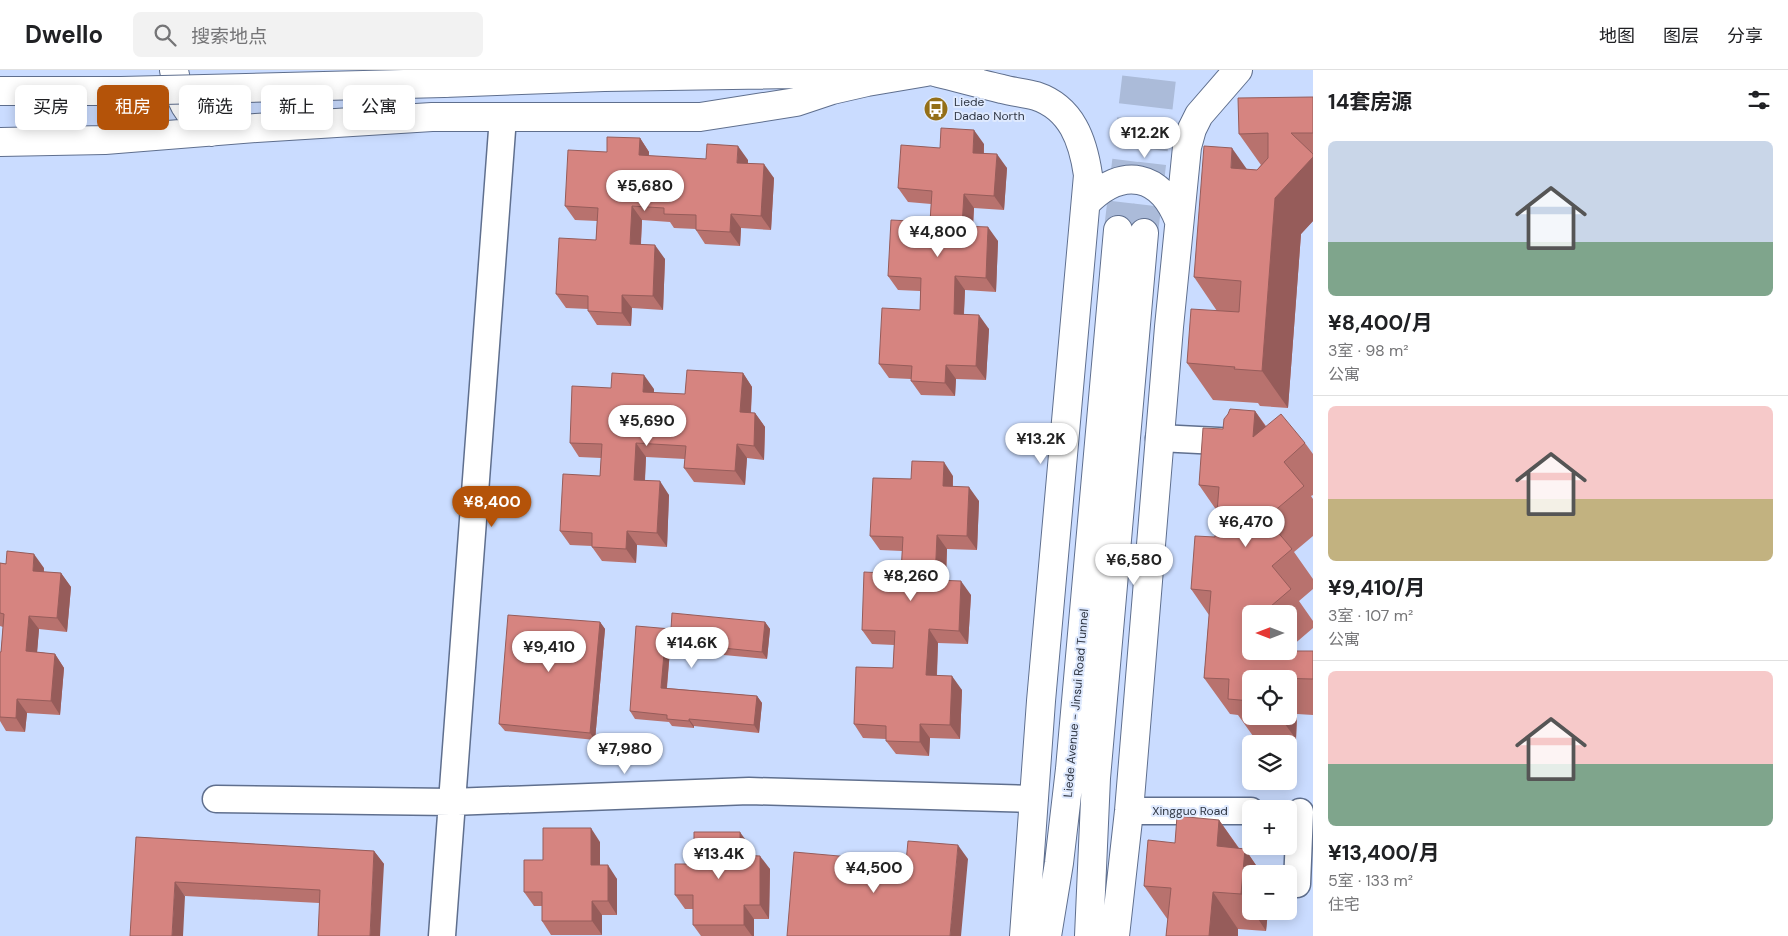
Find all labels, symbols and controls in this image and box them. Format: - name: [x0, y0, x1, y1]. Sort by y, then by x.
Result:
- search box: [133, 12, 483, 57]
- text: Dwello: [25, 19, 103, 50]
- icon: search: [151, 21, 179, 49]
- text: 搜索地点: [191, 24, 267, 49]
- text: 地图: [1599, 24, 1635, 48]
- text: 图层: [1663, 24, 1699, 48]
- text: 分享: [1727, 24, 1763, 48]
- chip: 买房: [15, 85, 87, 130]
- chip: 租房: [97, 85, 169, 130]
- chip: 筛选: [179, 85, 251, 130]
- chip: 新上: [261, 85, 333, 130]
- chip: 公寓: [343, 85, 415, 130]
- icon: filters: [1745, 86, 1773, 114]
- text: 14套房源: [1328, 88, 1412, 116]
- place label: Liede Dadao North: [954, 94, 1025, 124]
- bus stop icon: Liede Dadao North: [923, 96, 949, 122]
- pin: ¥12.2K: [1104, 116, 1186, 159]
- text: ¥12.2K: [1120, 122, 1170, 143]
- pin: ¥5,680: [604, 170, 686, 212]
- icon: home: [1506, 173, 1596, 263]
- text: ¥5,680: [617, 175, 673, 196]
- pin: ¥4,800: [897, 216, 979, 258]
- text: ¥4,800: [909, 221, 967, 242]
- text: ¥8,400/月: [1328, 309, 1432, 337]
- text: 3室 · 98 m²: [1328, 340, 1408, 361]
- text: 公寓: [1328, 364, 1360, 385]
- pin: ¥5,690: [606, 404, 688, 447]
- text: ¥5,690: [619, 410, 675, 431]
- pin: ¥13.2K: [1000, 422, 1082, 465]
- text: ¥13.2K: [1016, 428, 1066, 449]
- icon: home: [1506, 439, 1596, 529]
- pin: ¥8,400: [451, 486, 533, 528]
- text: ¥8,400: [463, 491, 521, 512]
- pin: ¥6,470: [1205, 506, 1287, 548]
- text: ¥6,470: [1219, 511, 1273, 532]
- pin: ¥6,580: [1093, 544, 1175, 586]
- text: ¥6,580: [1106, 549, 1162, 570]
- pin: ¥8,260: [870, 560, 952, 602]
- text: ¥8,260: [883, 565, 939, 586]
- text: ¥9,410/月: [1328, 574, 1425, 602]
- north arrow: [1242, 605, 1298, 660]
- map controls: [1242, 605, 1297, 920]
- text: 3室 · 107 m²: [1328, 605, 1413, 626]
- street label: Liede Avenue - Jinsui Road Tunnel: [1060, 608, 1092, 798]
- pin: ¥14.6K: [651, 626, 733, 669]
- text: 公寓: [1328, 629, 1360, 650]
- pin: ¥9,410: [508, 630, 590, 673]
- text: ¥14.6K: [667, 632, 717, 653]
- text: ¥9,410: [523, 636, 575, 657]
- button: locate: [1242, 670, 1297, 725]
- icon: home: [1506, 704, 1596, 794]
- pin: ¥7,980: [584, 732, 666, 775]
- button: layers: [1242, 735, 1297, 790]
- text: ¥7,980: [598, 738, 652, 759]
- button: +: [1242, 800, 1297, 855]
- street label: Xingguo Road: [1152, 803, 1228, 819]
- pin: ¥13.4K: [678, 838, 760, 880]
- text: ¥13,400/月: [1328, 839, 1439, 867]
- text: ¥13.4K: [694, 843, 744, 864]
- pin: ¥4,500: [833, 852, 915, 894]
- text: ¥4,500: [845, 857, 903, 878]
- button: −: [1242, 865, 1297, 920]
- text: 5室 · 133 m²: [1328, 870, 1413, 891]
- text: 住宅: [1328, 894, 1360, 915]

